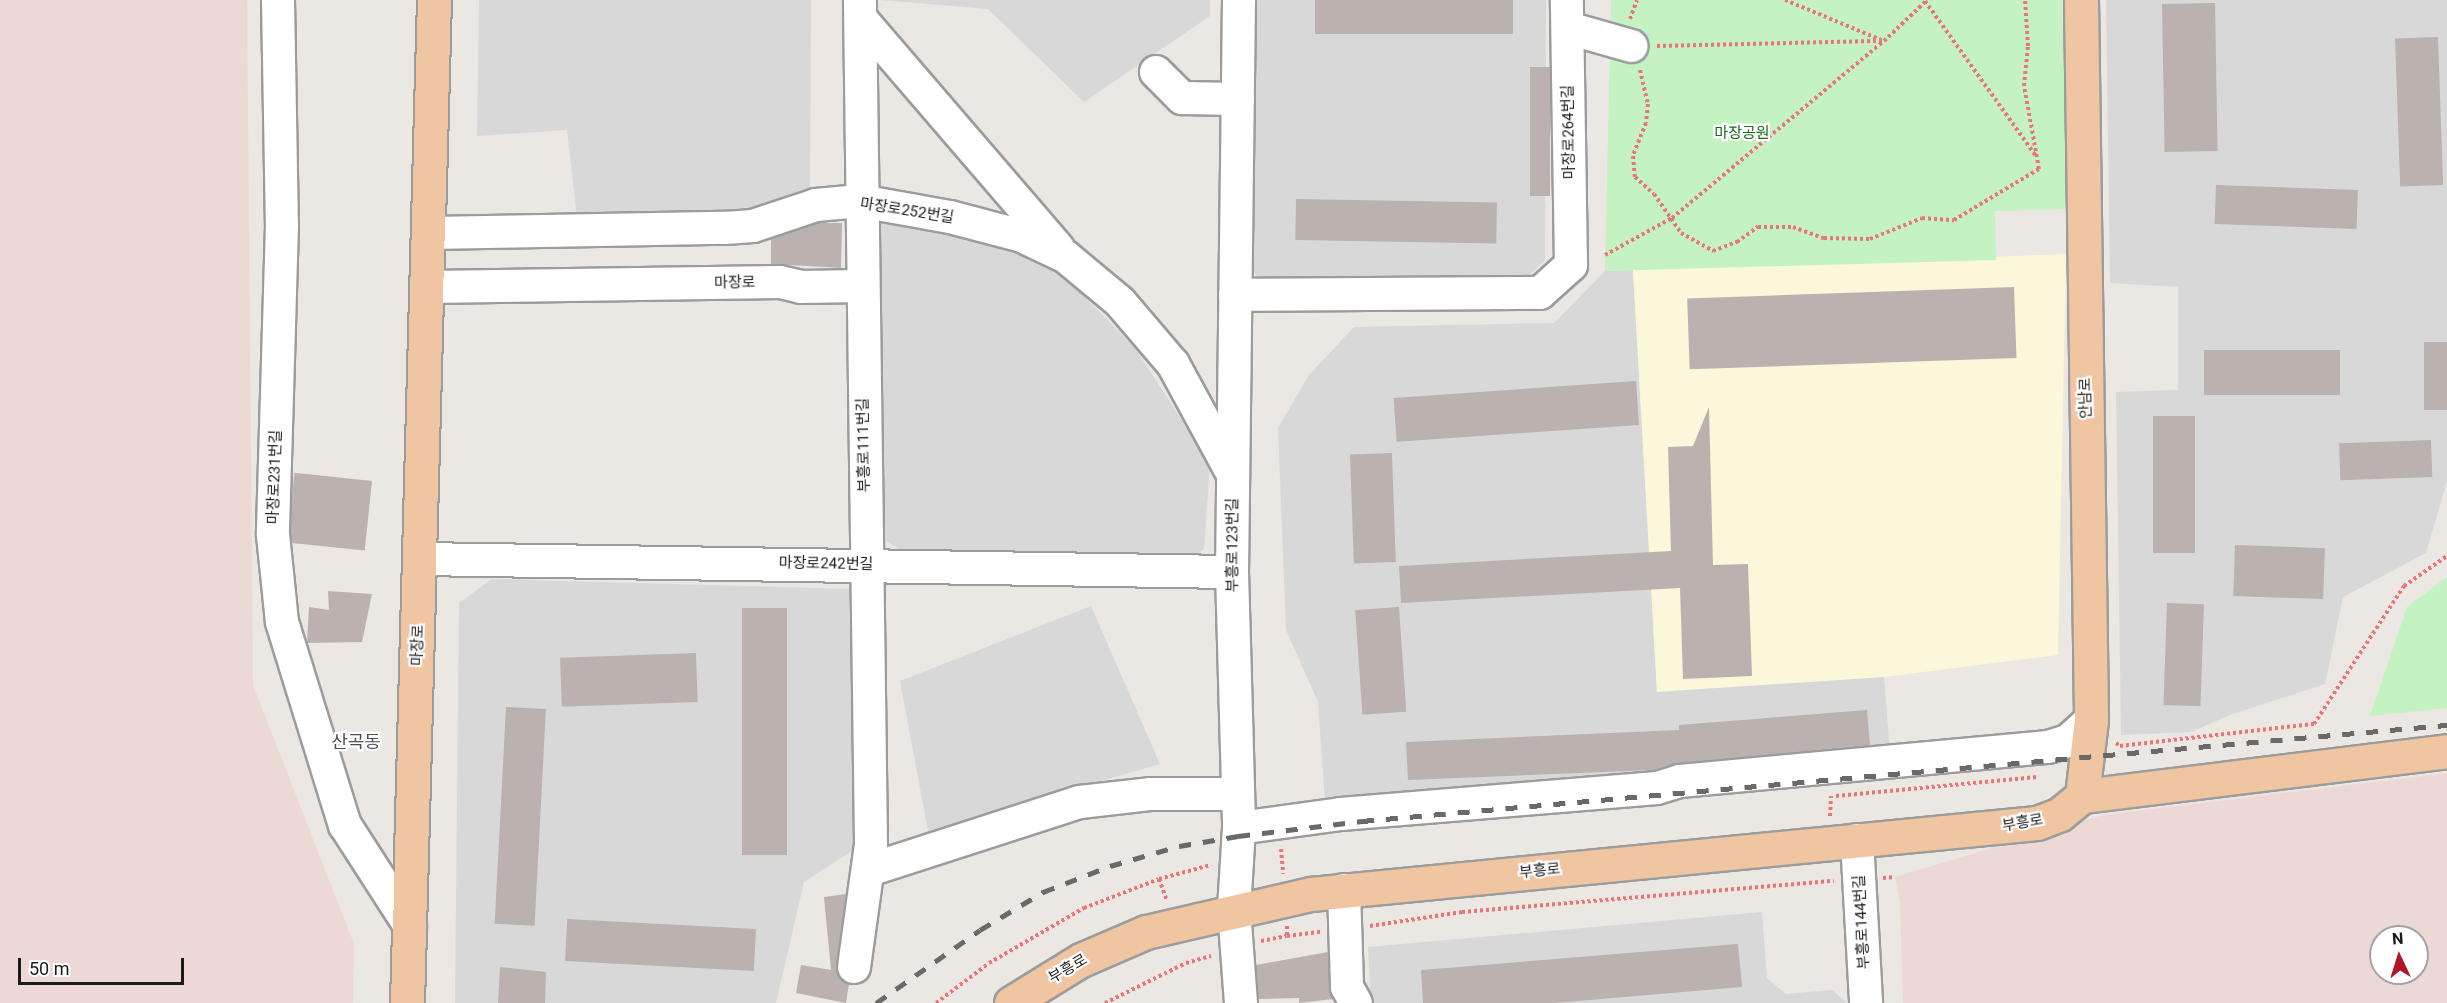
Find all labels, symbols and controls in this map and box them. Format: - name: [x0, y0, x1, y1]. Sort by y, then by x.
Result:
- street label: 마장로264번길: [1559, 85, 1579, 179]
- park label: 마장공원: [1714, 125, 1770, 143]
- street label: 마장로252번길: [859, 195, 955, 227]
- street label: 마장로: [714, 274, 756, 292]
- street label: 안남로: [2077, 377, 2095, 419]
- street label: 부흥로111번길: [854, 398, 874, 492]
- street label: 마장로231번길: [264, 430, 286, 524]
- street label: 부흥로123번길: [1224, 498, 1242, 592]
- street label: 마장로242번길: [779, 554, 873, 574]
- street label: 마장로: [408, 624, 428, 666]
- district label: 산곡동: [331, 731, 381, 753]
- street label: 부흥로: [2001, 811, 2045, 835]
- street label: 부흥로: [1518, 860, 1562, 882]
- street label: 부흥로144번길: [1851, 874, 1873, 970]
- north arrow: [2369, 925, 2429, 985]
- text: N: [2392, 929, 2404, 948]
- scale bar: [21, 946, 188, 984]
- street label: 부흥로: [1046, 951, 1090, 987]
- text: 50 m: [29, 958, 69, 979]

